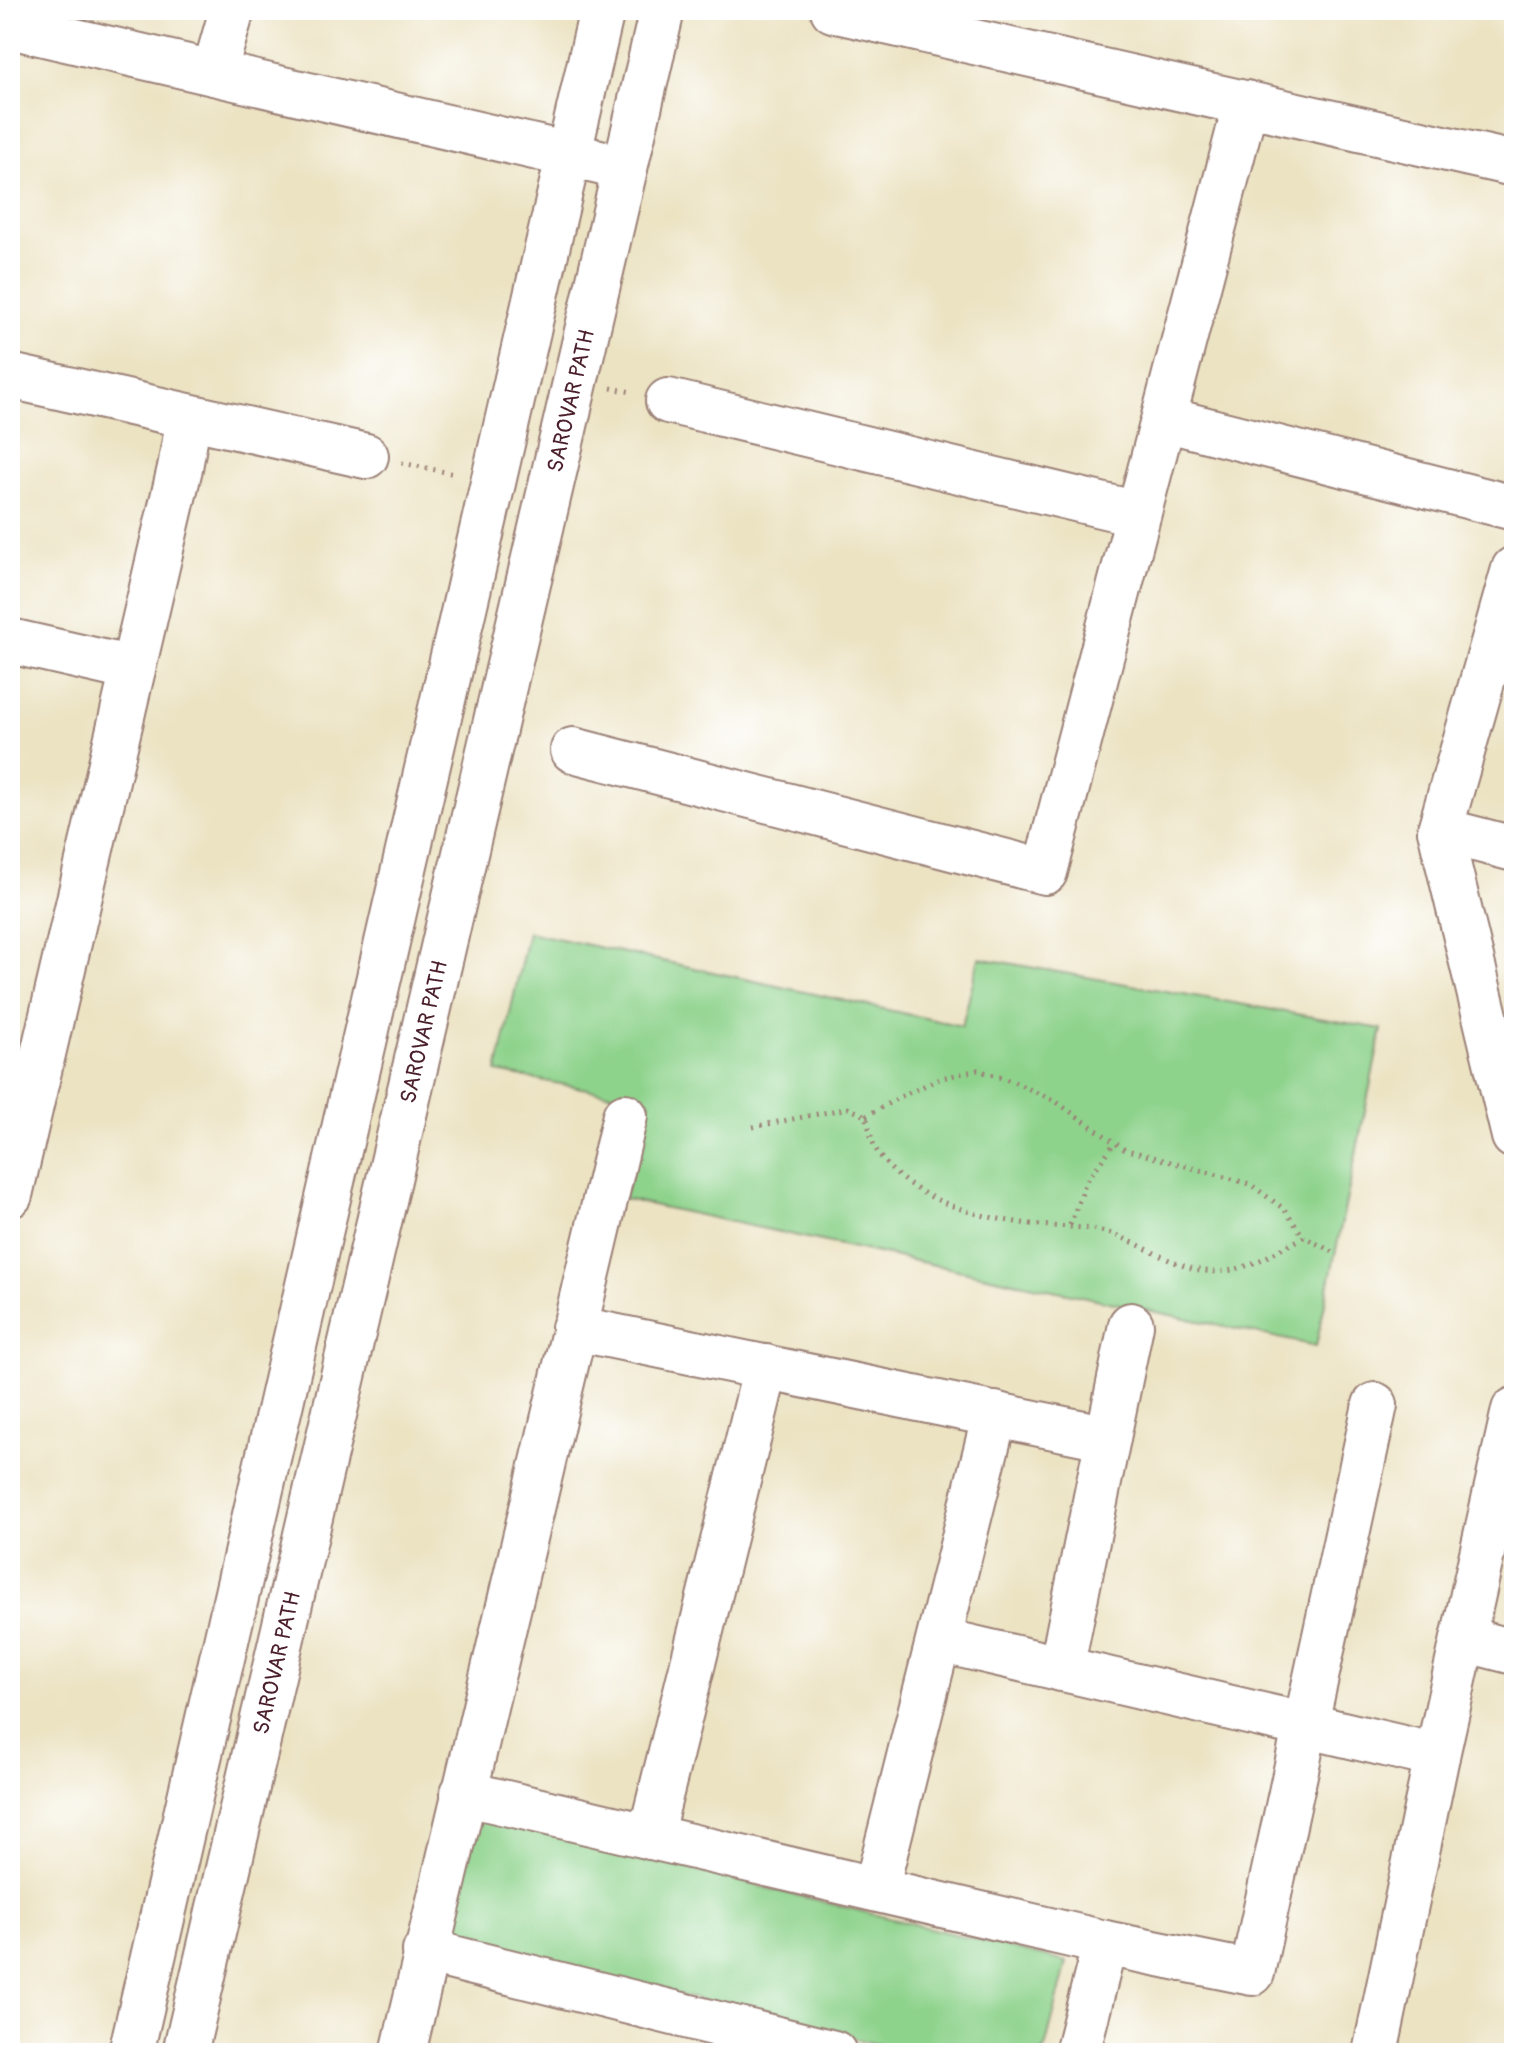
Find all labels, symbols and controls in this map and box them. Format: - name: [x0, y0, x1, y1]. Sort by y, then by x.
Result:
- street label: SAROVAR PATH: [541, 327, 601, 475]
- street label: SAROVAR PATH: [394, 958, 454, 1106]
- street label: SAROVAR PATH: [247, 1589, 307, 1737]

